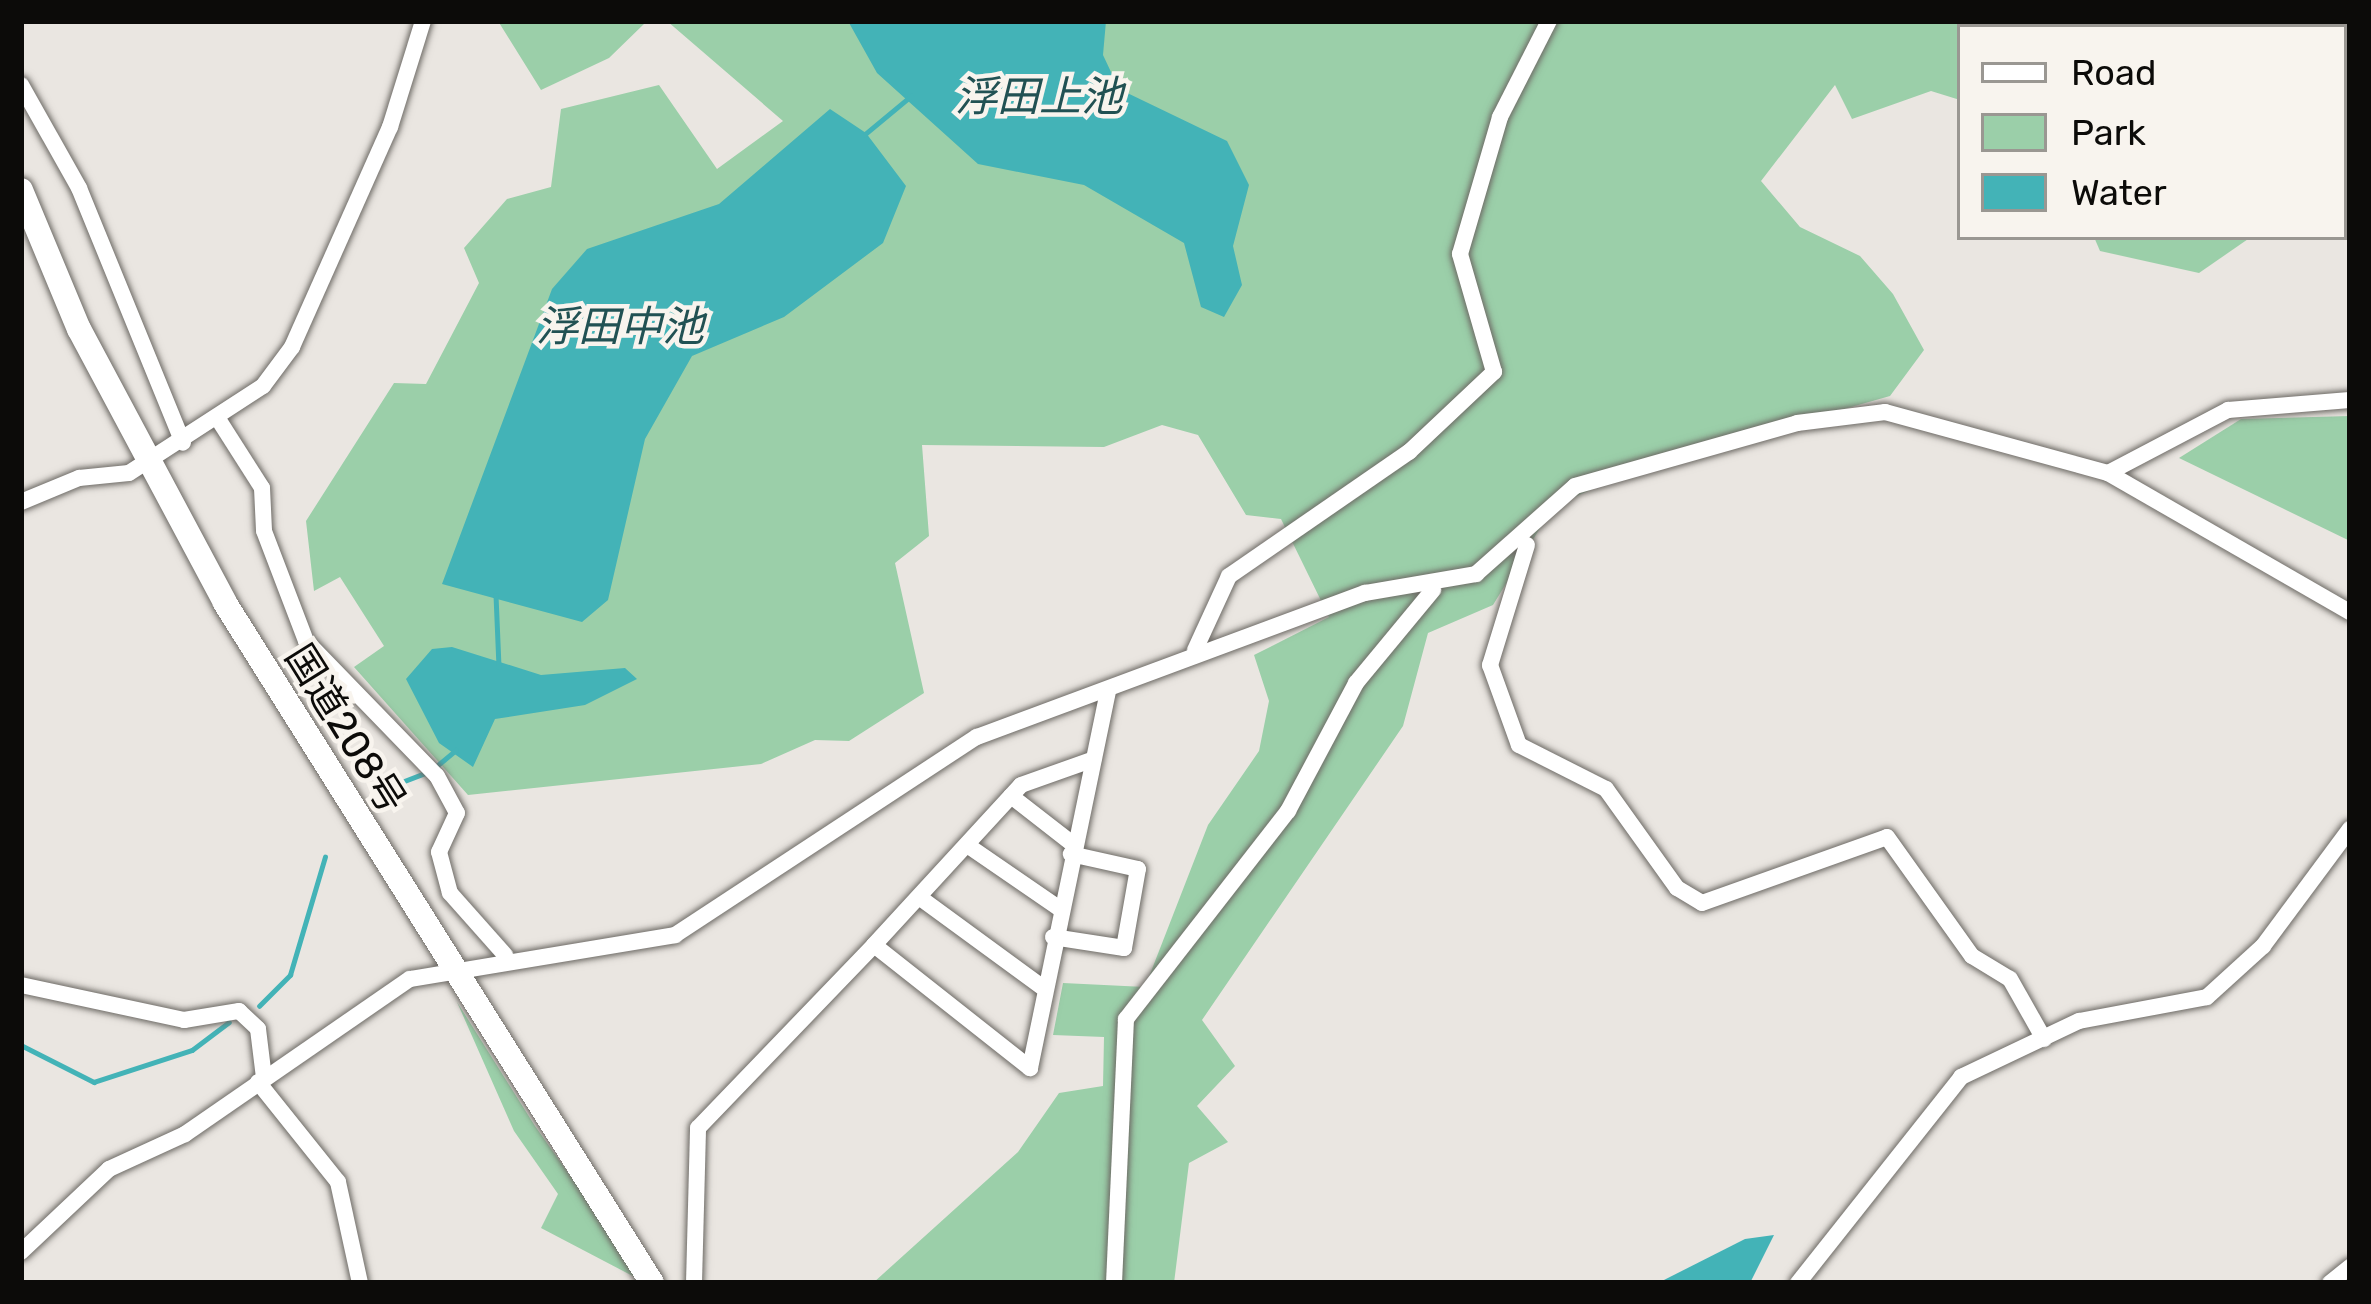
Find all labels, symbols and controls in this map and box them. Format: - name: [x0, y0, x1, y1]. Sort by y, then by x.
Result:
- legend: [1957, 24, 2347, 240]
- text: Road: [2071, 51, 2156, 94]
- water label: 浮田上池: [955, 72, 1123, 122]
- text: Park: [2071, 111, 2146, 154]
- text: Water: [2071, 171, 2167, 214]
- water label: 浮田中池: [536, 302, 704, 352]
- street label: 国道208号: [275, 636, 415, 822]

